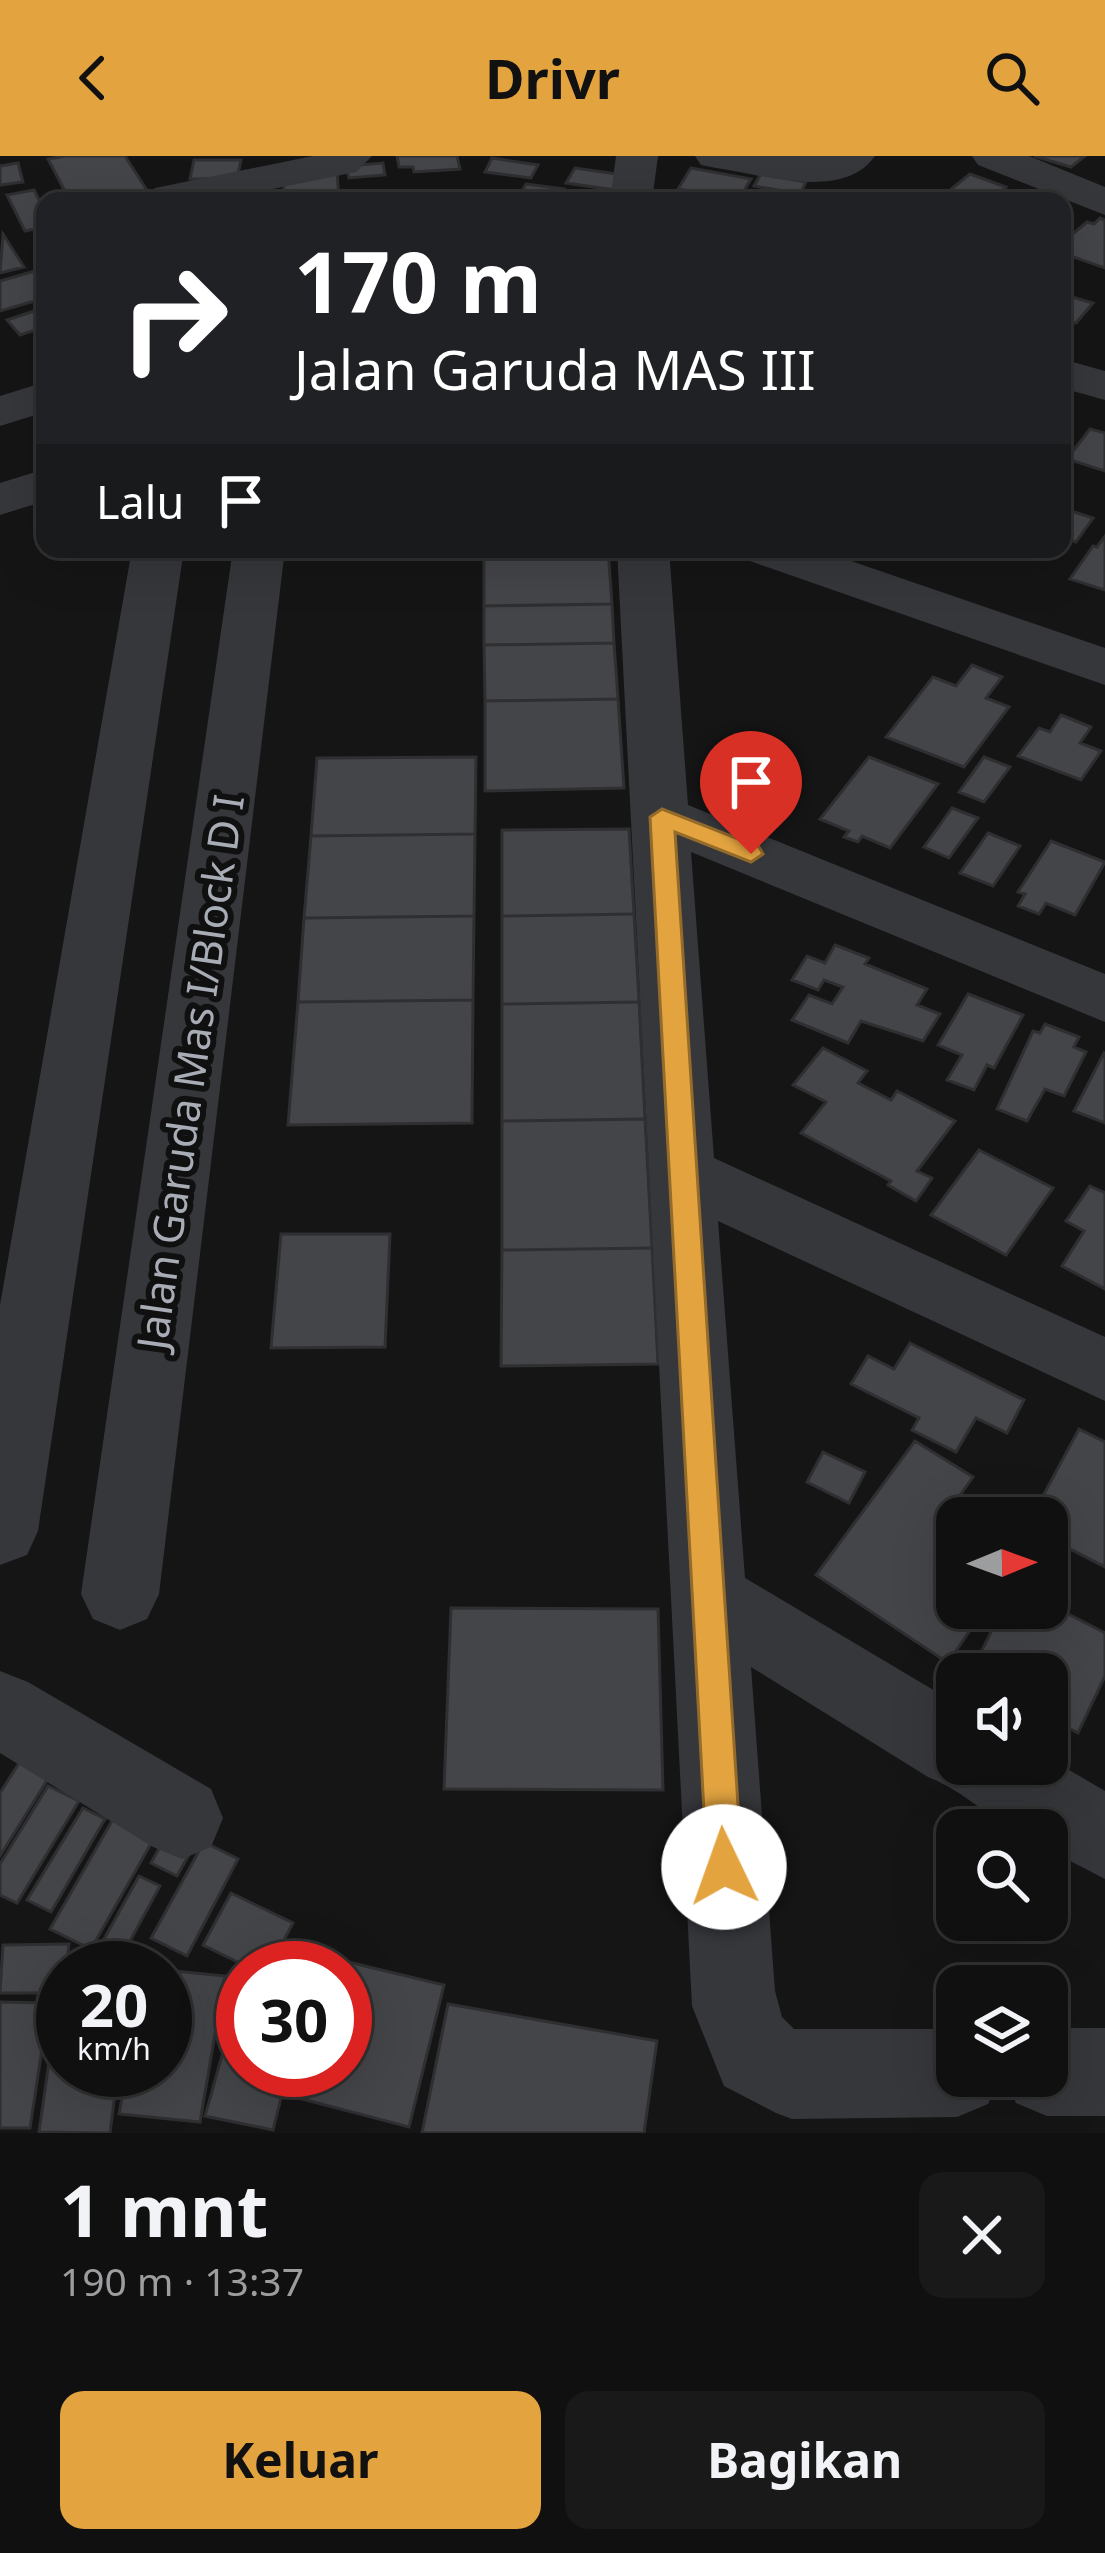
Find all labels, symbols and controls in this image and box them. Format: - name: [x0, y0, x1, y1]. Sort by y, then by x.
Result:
- text: Drivr: [485, 41, 620, 115]
- icon: back: [60, 45, 126, 111]
- icon: search: [979, 45, 1045, 111]
- text: 170 m: [294, 223, 542, 338]
- icon: right: [96, 240, 252, 396]
- text: Jalan Garuda MAS III: [294, 332, 816, 406]
- icon: arrive: [208, 468, 274, 534]
- text: Lalu: [96, 471, 184, 532]
- pin: [700, 731, 802, 854]
- icon: arrive: [718, 749, 784, 815]
- street label: Jalan Garuda Mas I/Block D I: [121, 791, 256, 1357]
- north arrow: [936, 1497, 1068, 1629]
- map controls: [936, 1497, 1068, 2097]
- button: sound: [936, 1653, 1068, 1785]
- position arrow: [661, 1804, 787, 1930]
- button: search: [936, 1809, 1068, 1941]
- speed limit sign: 30: [216, 1941, 372, 2097]
- text: 20: [80, 1963, 148, 2045]
- button: layers: [936, 1965, 1068, 2097]
- text: km/h: [77, 2028, 151, 2069]
- text: 1 mnt: [60, 2160, 268, 2258]
- button: close: [919, 2172, 1045, 2298]
- text: 190 m · 13:37: [60, 2254, 304, 2307]
- button: Keluar: [60, 2391, 541, 2529]
- button: Bagikan: [565, 2391, 1045, 2529]

